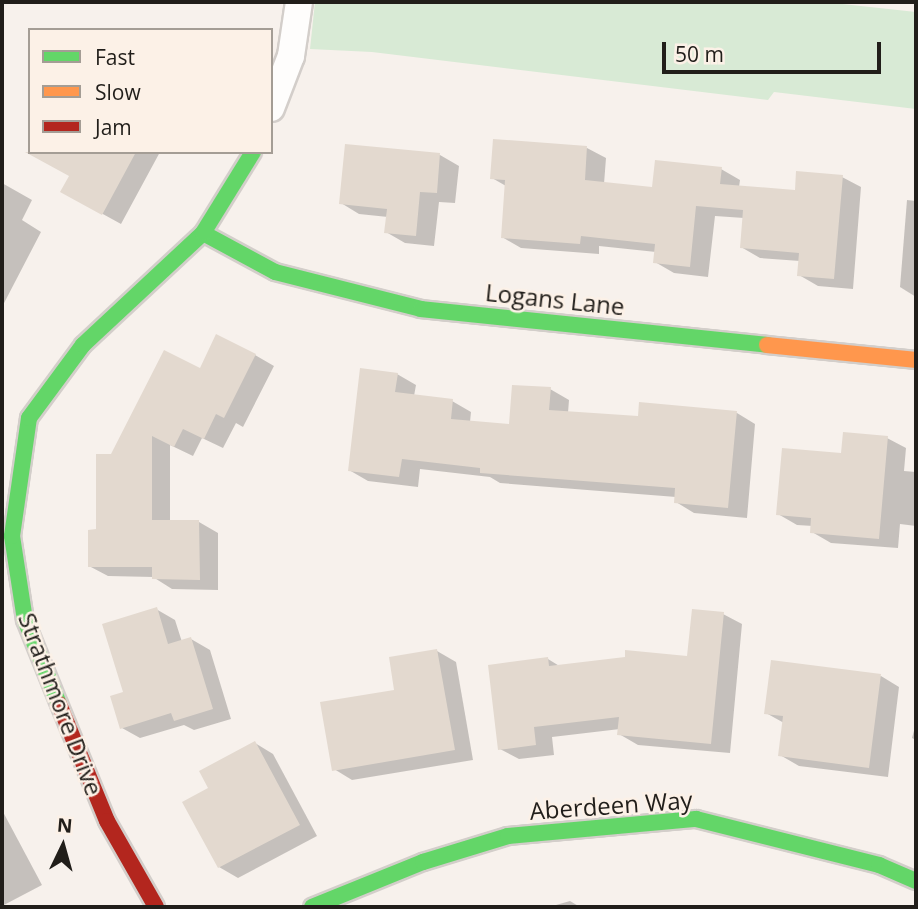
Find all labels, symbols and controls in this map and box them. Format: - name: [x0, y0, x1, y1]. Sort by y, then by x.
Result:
- legend: [28, 28, 273, 154]
- scale bar: [666, 28, 885, 72]
- text: 50 m: [675, 40, 724, 68]
- text: Fast: [95, 43, 135, 71]
- text: Slow: [95, 78, 141, 106]
- text: Jam: [95, 113, 132, 141]
- street label: Logans Lane: [484, 277, 626, 321]
- street label: Strathmore Drive: [13, 609, 109, 799]
- street label: Aberdeen Way: [529, 785, 693, 825]
- north arrow: [28, 811, 98, 881]
- text: N: [56, 811, 74, 839]

